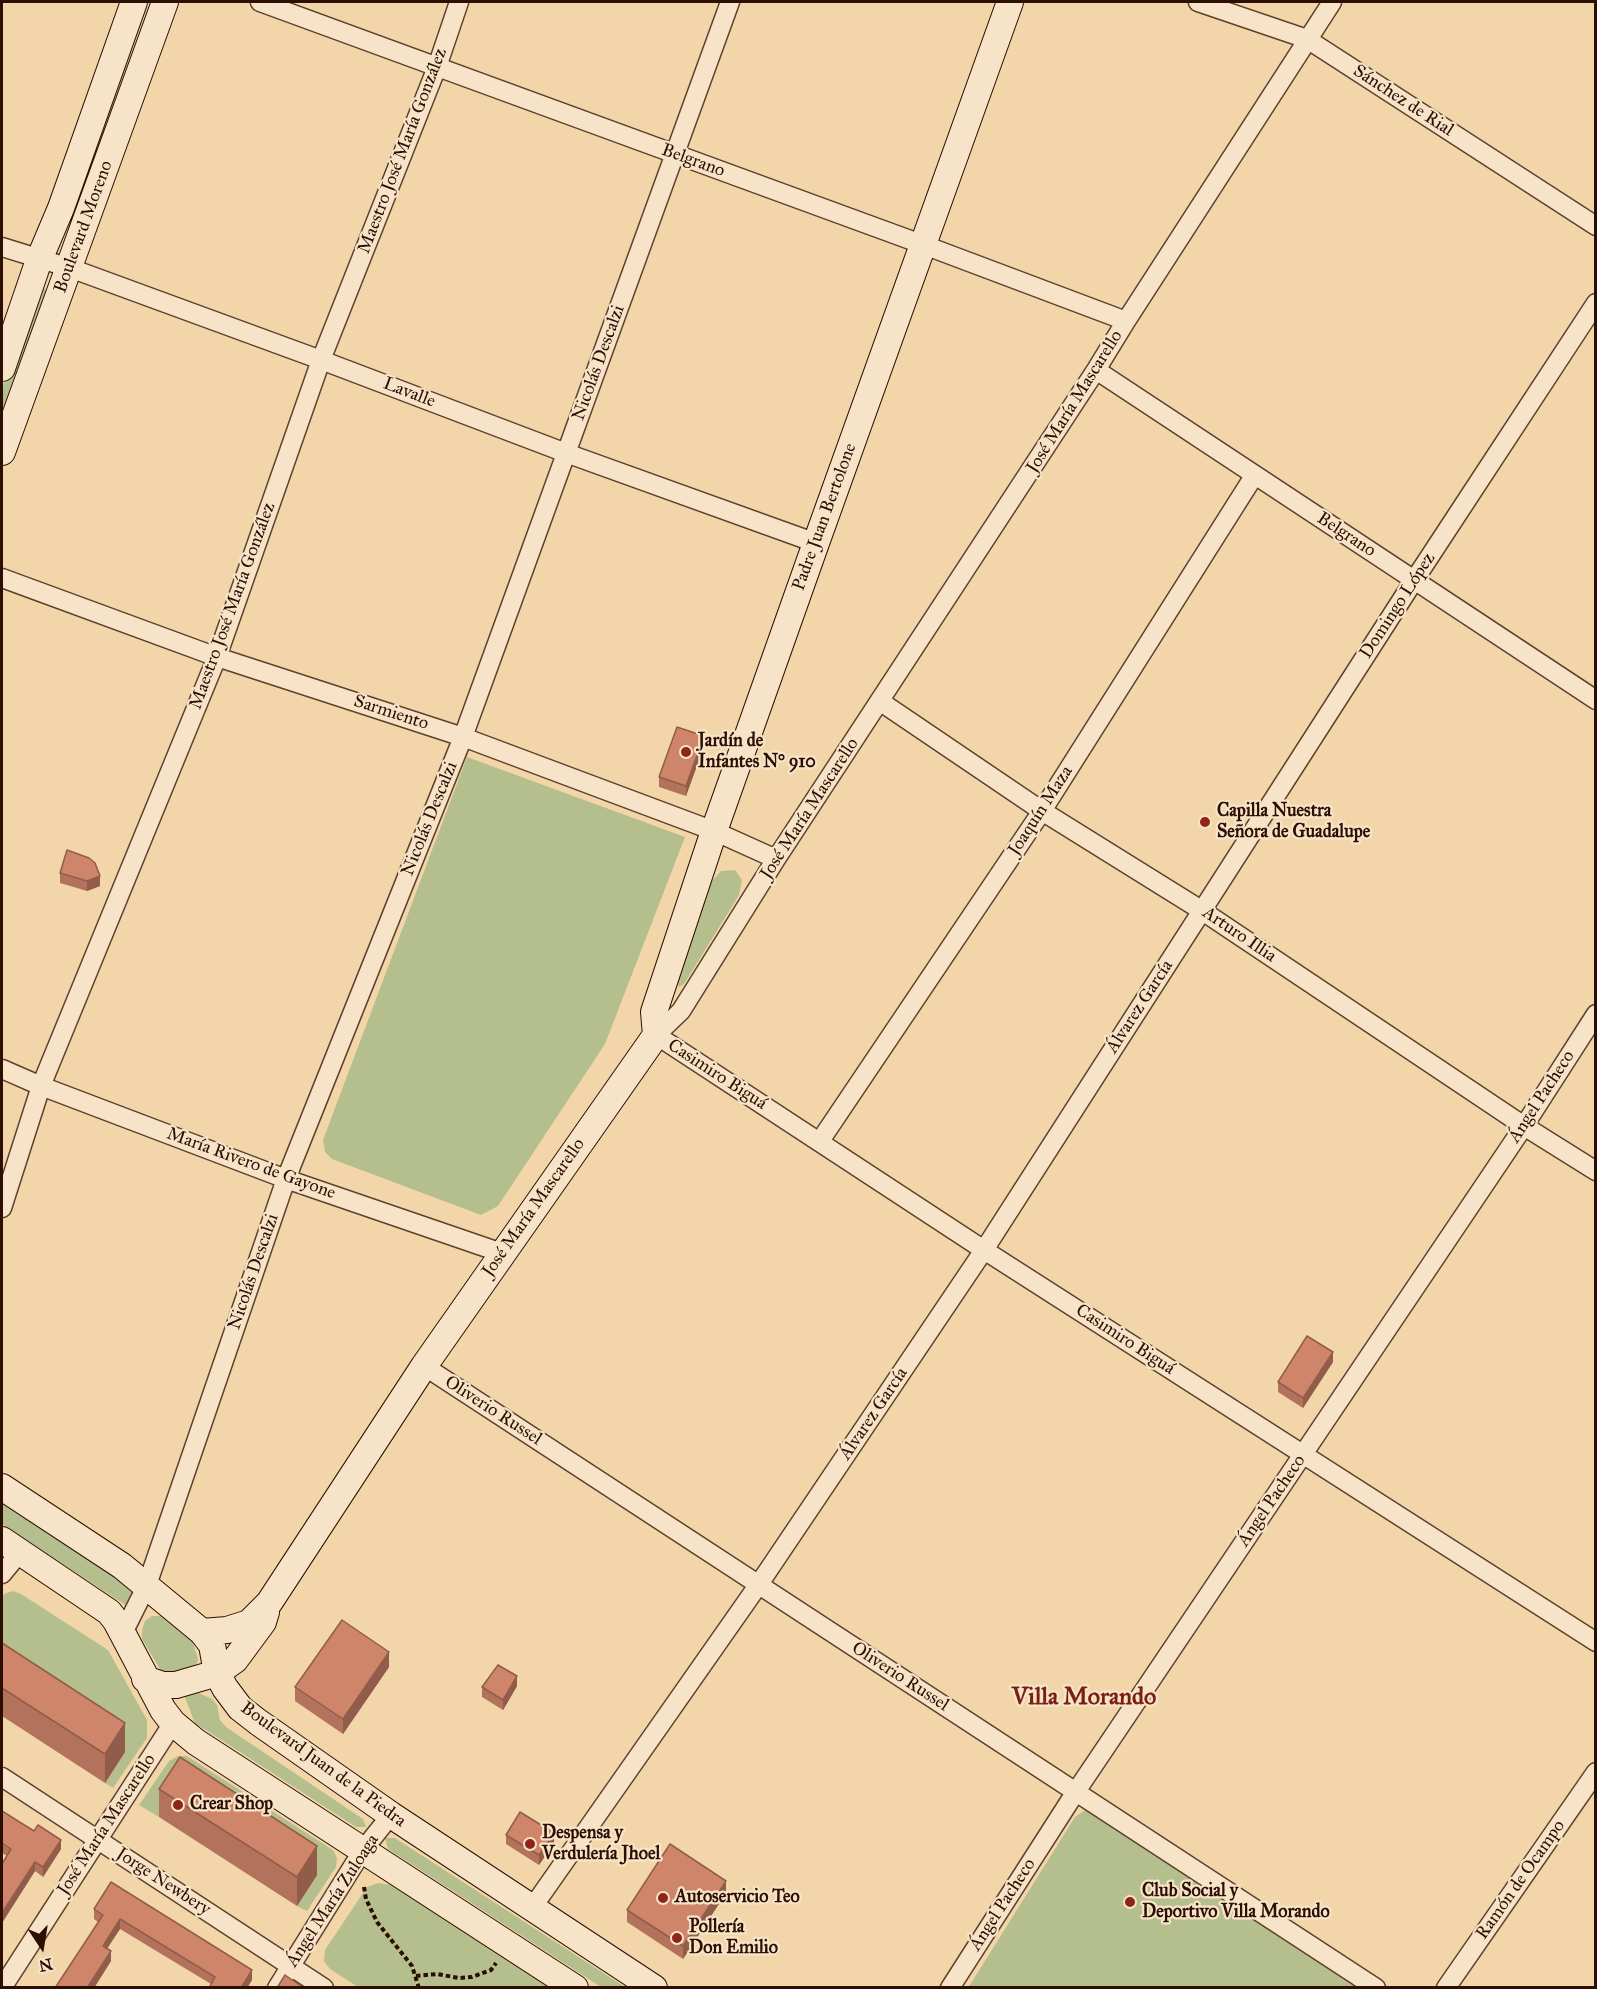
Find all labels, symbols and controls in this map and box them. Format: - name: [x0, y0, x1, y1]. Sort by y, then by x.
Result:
- street label: Maestro José María González: [354, 45, 452, 257]
- street label: Sánchez de Rial: [1349, 61, 1457, 141]
- street label: Belgrano: [658, 140, 728, 182]
- street label: Boulevard Moreno: [50, 158, 118, 296]
- street label: Nicolás Descalzi: [568, 302, 630, 424]
- street label: José María Mascarello: [1022, 327, 1128, 477]
- street label: Lavalle: [380, 373, 438, 413]
- street label: Padre Juan Bertolone: [788, 440, 862, 594]
- street label: Maestro José María González: [186, 500, 280, 712]
- street label: Belgrano: [1312, 508, 1380, 562]
- street label: Domingo López: [1356, 549, 1440, 663]
- street label: Sarmiento: [351, 691, 431, 735]
- place label: Jardín de Infantes N° 910: [698, 731, 816, 774]
- street label: José María Mascarello: [756, 734, 864, 884]
- marker: Jardín de Infantes N° 910: [679, 745, 693, 759]
- street label: Nicolás Descalzi: [397, 759, 463, 879]
- street label: Joaquín Maza: [1004, 762, 1078, 860]
- place label: Capilla Nuestra Señora de Guadalupe: [1217, 801, 1370, 844]
- marker: Capilla Nuestra Señora de Guadalupe: [1198, 815, 1212, 829]
- street label: Arturo Illia: [1198, 902, 1280, 968]
- street label: Álvarez García: [1102, 956, 1178, 1058]
- street label: Casimiro Biguá: [663, 1035, 771, 1115]
- street label: Ángel Pacheco: [1504, 1047, 1580, 1147]
- street label: María Rivero de Gayone: [164, 1123, 338, 1205]
- street label: José María Mascarello: [478, 1135, 590, 1281]
- street label: Nicolás Descalzi: [224, 1211, 284, 1333]
- street label: Casimiro Biguá: [1071, 1300, 1179, 1380]
- street label: Álvarez García: [835, 1364, 913, 1464]
- street label: Oliverio Russel: [440, 1372, 546, 1450]
- street label: Ángel Pacheco: [1233, 1451, 1311, 1551]
- street label: Oliverio Russel: [847, 1638, 953, 1716]
- district label: Villa Morando: [1012, 1684, 1156, 1712]
- street label: Boulevard Juan de la Piedra: [236, 1698, 410, 1832]
- street label: José María Mascarello: [53, 1750, 161, 1900]
- place label: Crear Shop: [190, 1794, 273, 1816]
- marker: Crear Shop: [171, 1798, 185, 1812]
- street label: Ramón de Ocampo: [1472, 1816, 1570, 1944]
- place label: Despensa y Verdulería Jhoel: [542, 1823, 660, 1866]
- street label: Ángel María Zuloaga: [282, 1830, 384, 1972]
- marker: Despensa y Verdulería Jhoel: [523, 1837, 537, 1851]
- street label: Jorge Newbery: [112, 1843, 214, 1921]
- street label: Ángel Pacheco: [965, 1855, 1041, 1955]
- place label: Club Social y Deportivo Villa Morando: [1142, 1881, 1330, 1924]
- place label: Autoservicio Teo: [675, 1887, 800, 1909]
- marker: Autoservicio Teo: [656, 1891, 670, 1905]
- marker: Club Social y Deportivo Villa Morando: [1123, 1895, 1137, 1909]
- north arrow: [12, 1917, 72, 1977]
- place label: Pollería Don Emilio: [689, 1917, 778, 1960]
- marker: Pollería Don Emilio: [670, 1931, 684, 1945]
- text: N: [37, 1954, 54, 1976]

